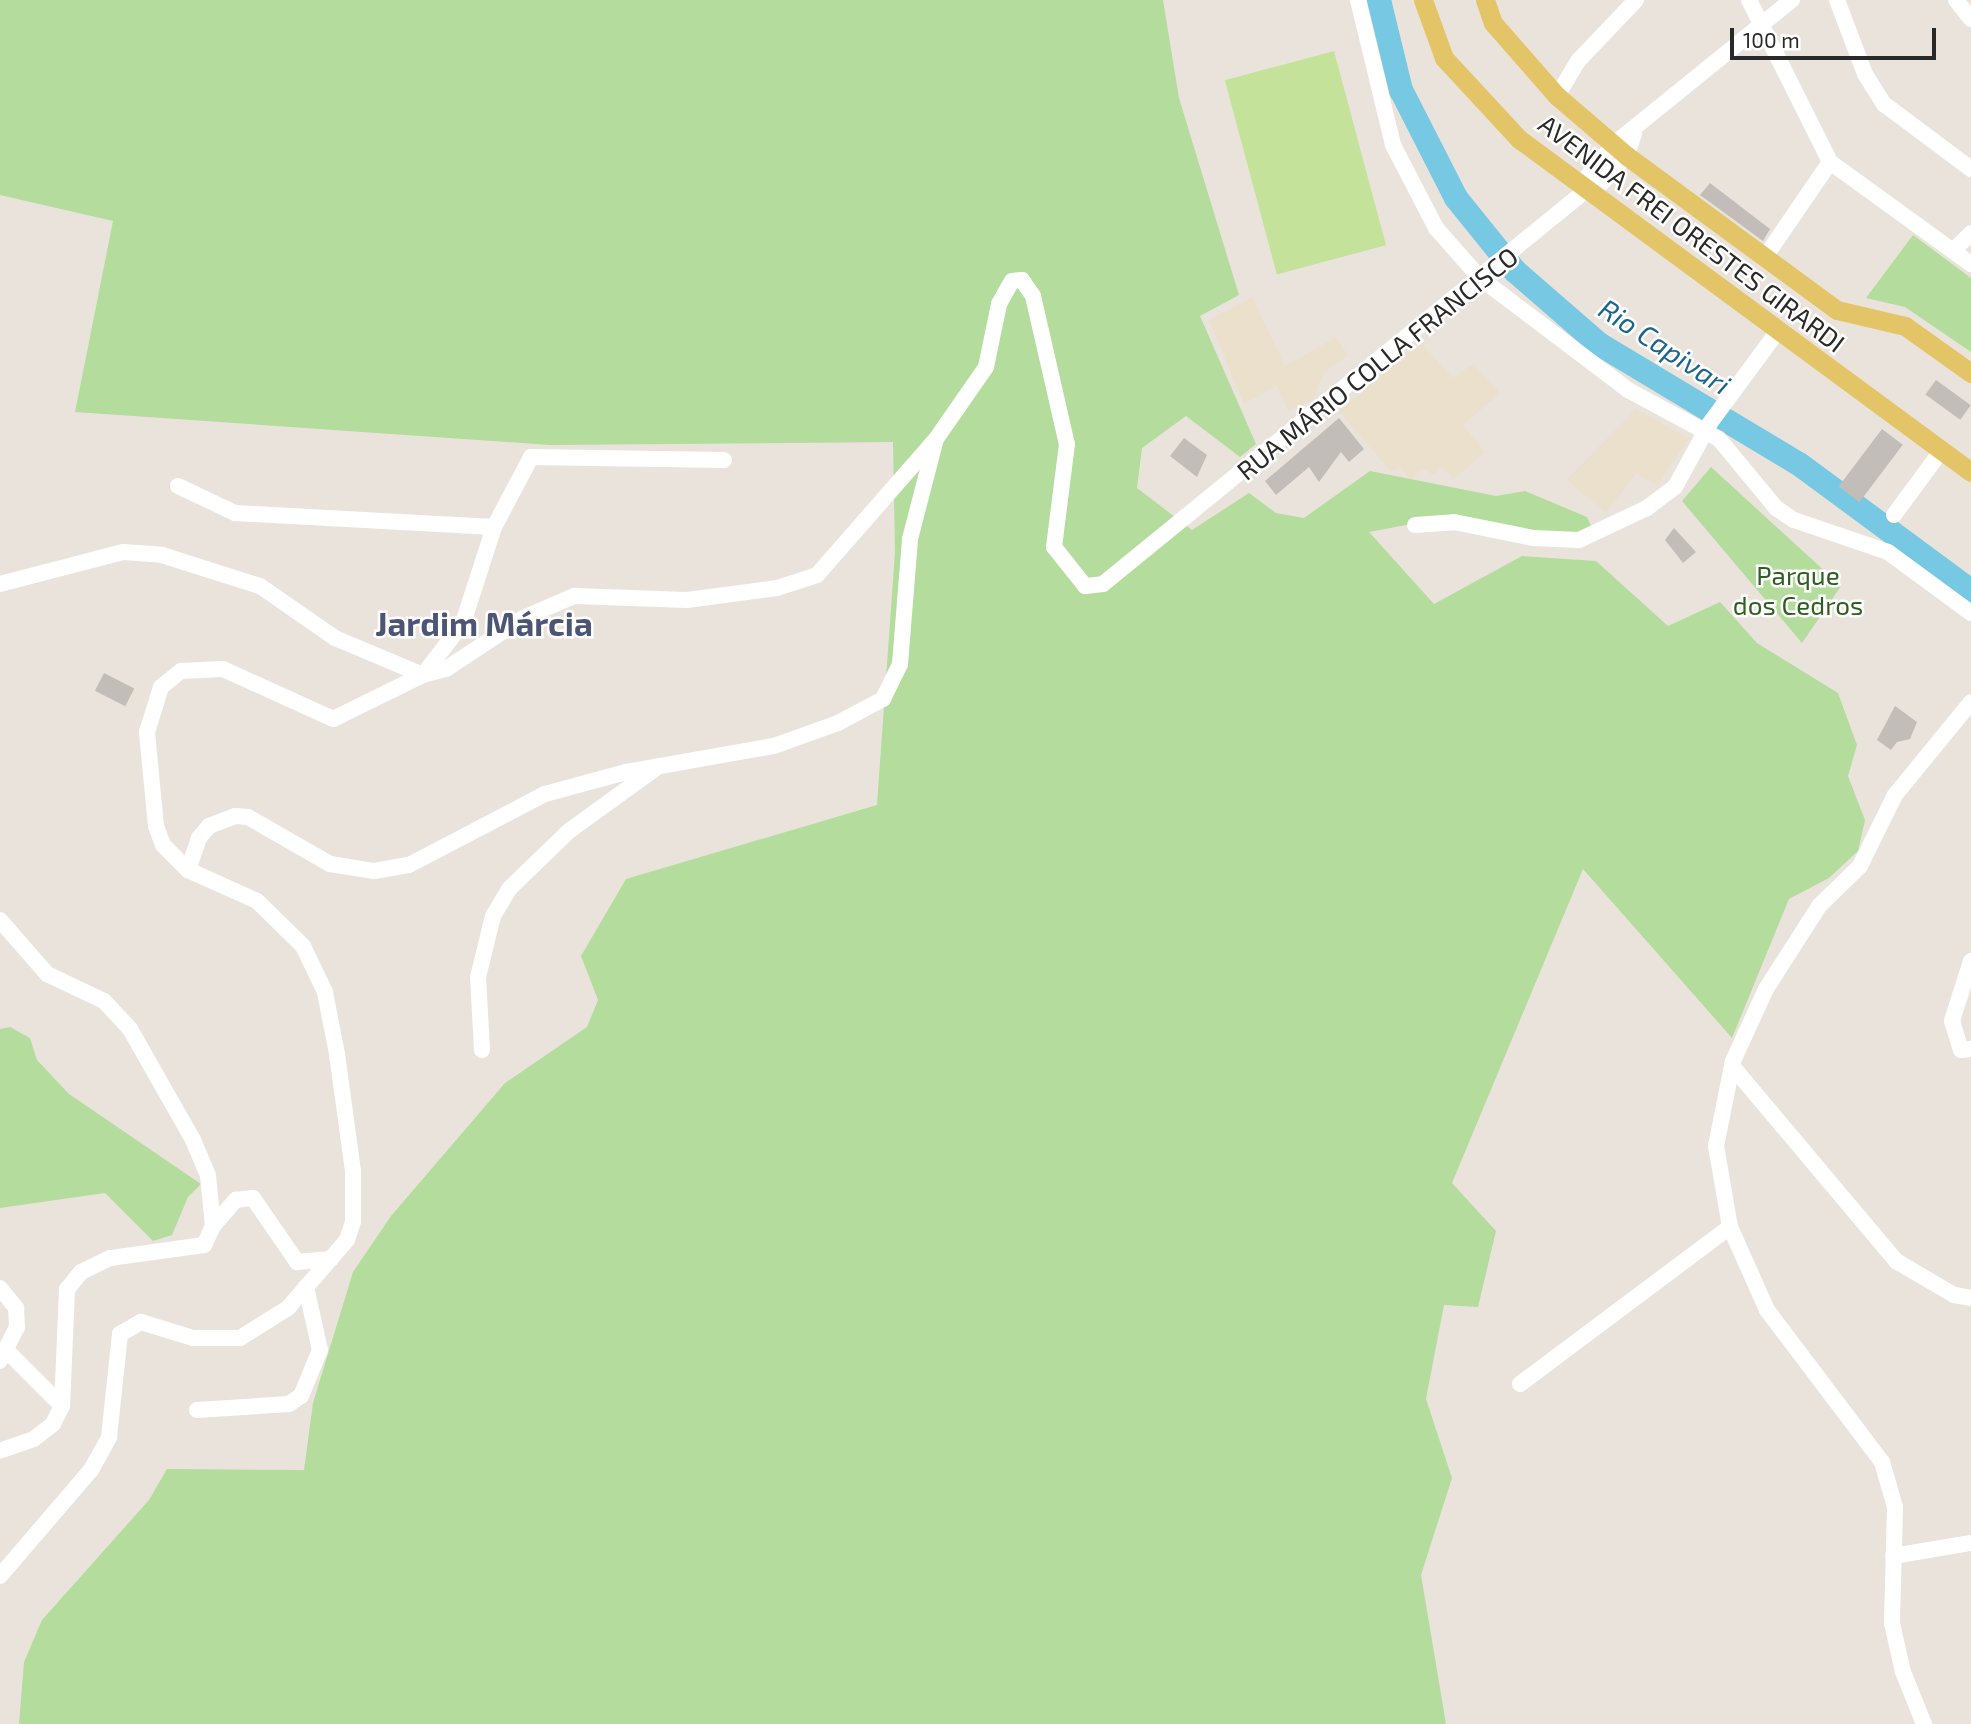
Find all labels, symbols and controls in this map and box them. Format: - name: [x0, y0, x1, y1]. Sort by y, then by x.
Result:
- scale bar: [1733, 14, 1940, 58]
- text: 100 m: [1743, 27, 1800, 52]
- street label: AVENIDA FREI ORESTES GIRARDI: [1533, 108, 1851, 358]
- street label: RUA MÁRIO COLLA FRANCISCO: [1230, 240, 1524, 486]
- water label: Rio Capivari: [1593, 291, 1737, 401]
- park label: Parque dos Cedros: [1733, 559, 1863, 620]
- district label: Jardim Márcia: [375, 604, 593, 644]

